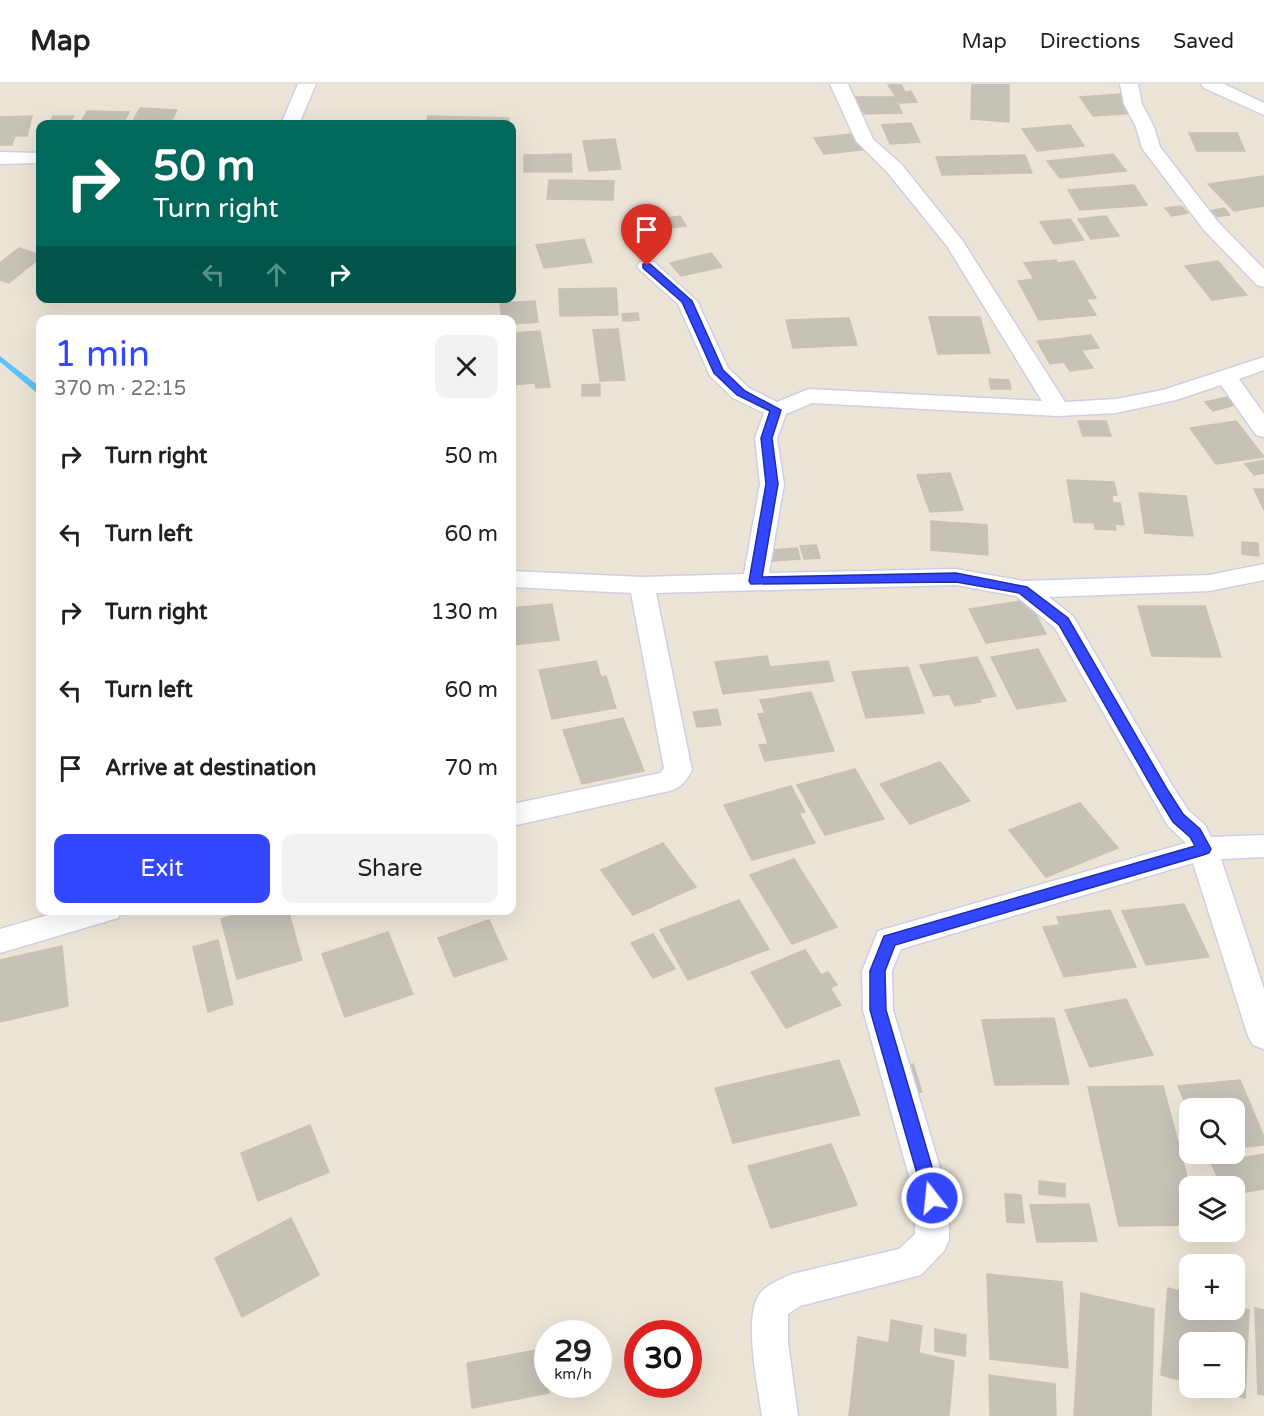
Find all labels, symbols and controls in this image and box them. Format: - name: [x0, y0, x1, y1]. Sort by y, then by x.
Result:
- text: Map: [30, 24, 90, 58]
- text: Map: [961, 29, 1007, 54]
- text: Directions: [1040, 29, 1140, 54]
- text: Saved: [1173, 29, 1234, 54]
- text: 50 m: [153, 141, 255, 192]
- icon: right: [54, 144, 132, 222]
- text: Turn right: [153, 192, 279, 225]
- pin: [621, 204, 672, 266]
- icon: arrive: [630, 213, 663, 246]
- icon: left: [197, 258, 230, 291]
- icon: ahead: [260, 258, 293, 291]
- icon: right: [323, 258, 356, 291]
- text: 1 min: [54, 333, 150, 376]
- button: close: [435, 335, 498, 398]
- text: 370 m · 22:15: [54, 377, 186, 401]
- icon: right: [54, 440, 87, 473]
- text: Turn right: [105, 443, 207, 469]
- text: 50 m: [444, 443, 498, 469]
- icon: left: [54, 518, 87, 551]
- text: Turn left: [105, 521, 193, 547]
- text: 60 m: [444, 521, 498, 547]
- icon: right: [54, 596, 87, 629]
- text: Turn right: [105, 599, 207, 625]
- text: 130 m: [431, 599, 498, 625]
- icon: left: [54, 674, 87, 707]
- text: Turn left: [105, 677, 193, 703]
- text: 60 m: [444, 677, 498, 703]
- icon: arrive: [54, 752, 87, 785]
- text: Arrive at destination: [105, 755, 316, 781]
- text: 70 m: [444, 755, 498, 781]
- button: Exit: [54, 834, 270, 903]
- button: Share: [282, 834, 498, 903]
- map controls: [1179, 1098, 1245, 1398]
- button: search: [1179, 1098, 1245, 1164]
- position arrow: [900, 1166, 964, 1230]
- button: layers: [1179, 1176, 1245, 1242]
- button: +: [1179, 1254, 1245, 1320]
- speed limit sign: 30: [624, 1320, 702, 1398]
- button: −: [1179, 1332, 1245, 1398]
- text: 29: [554, 1333, 592, 1370]
- text: km/h: [554, 1365, 592, 1383]

